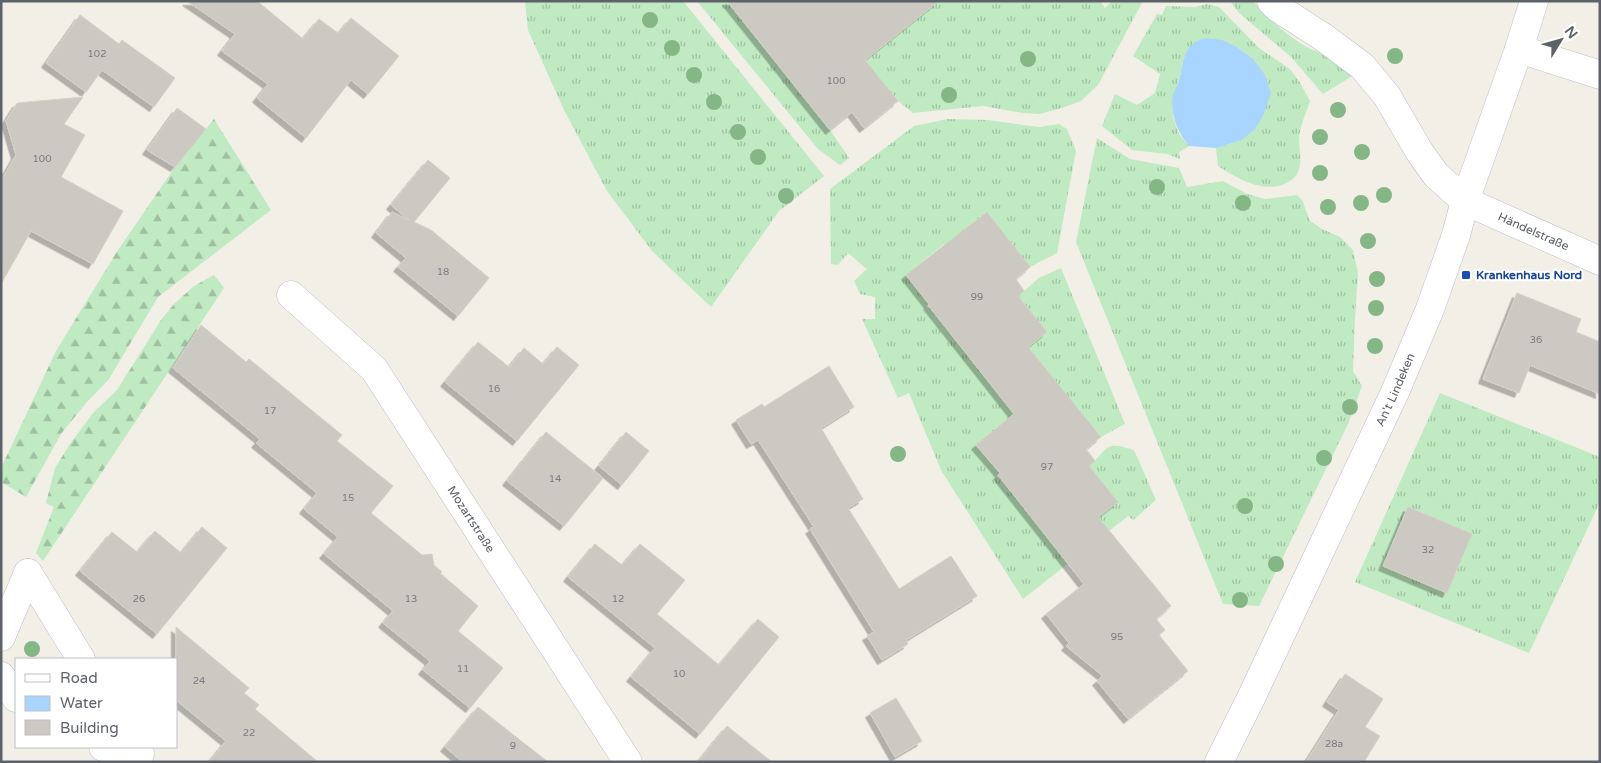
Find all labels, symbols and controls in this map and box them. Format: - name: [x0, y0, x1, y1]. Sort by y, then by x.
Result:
- north arrow: [1536, 15, 1586, 65]
- text: N: [1561, 23, 1581, 42]
- house number: 102: [88, 48, 106, 60]
- house number: 100: [827, 75, 845, 87]
- house number: 100: [33, 153, 51, 165]
- street label: Händelstraße: [1496, 210, 1571, 253]
- house number: 18: [437, 266, 449, 278]
- place label: Krankenhaus Nord: [1476, 268, 1582, 282]
- marker: Krankenhaus Nord: [1460, 269, 1472, 281]
- house number: 99: [971, 291, 983, 303]
- house number: 36: [1530, 334, 1542, 346]
- street label: An't Lindeken: [1373, 351, 1418, 429]
- house number: 16: [488, 383, 500, 395]
- house number: 17: [264, 405, 276, 417]
- house number: 97: [1041, 461, 1053, 473]
- house number: 14: [549, 473, 561, 485]
- street label: Mozartstraße: [444, 483, 498, 555]
- house number: 15: [342, 492, 354, 504]
- house number: 32: [1422, 544, 1434, 556]
- house number: 26: [133, 593, 145, 605]
- house number: 13: [405, 593, 417, 605]
- house number: 12: [612, 593, 624, 605]
- house number: 95: [1111, 631, 1123, 643]
- legend: [15, 658, 178, 748]
- house number: 11: [457, 663, 469, 675]
- house number: 10: [673, 668, 685, 680]
- text: Road: [60, 669, 98, 687]
- house number: 24: [193, 675, 205, 687]
- text: Water: [60, 694, 103, 712]
- text: Building: [60, 719, 119, 737]
- house number: 22: [243, 727, 255, 739]
- house number: 28a: [1325, 738, 1343, 750]
- house number: 9: [510, 740, 516, 752]

